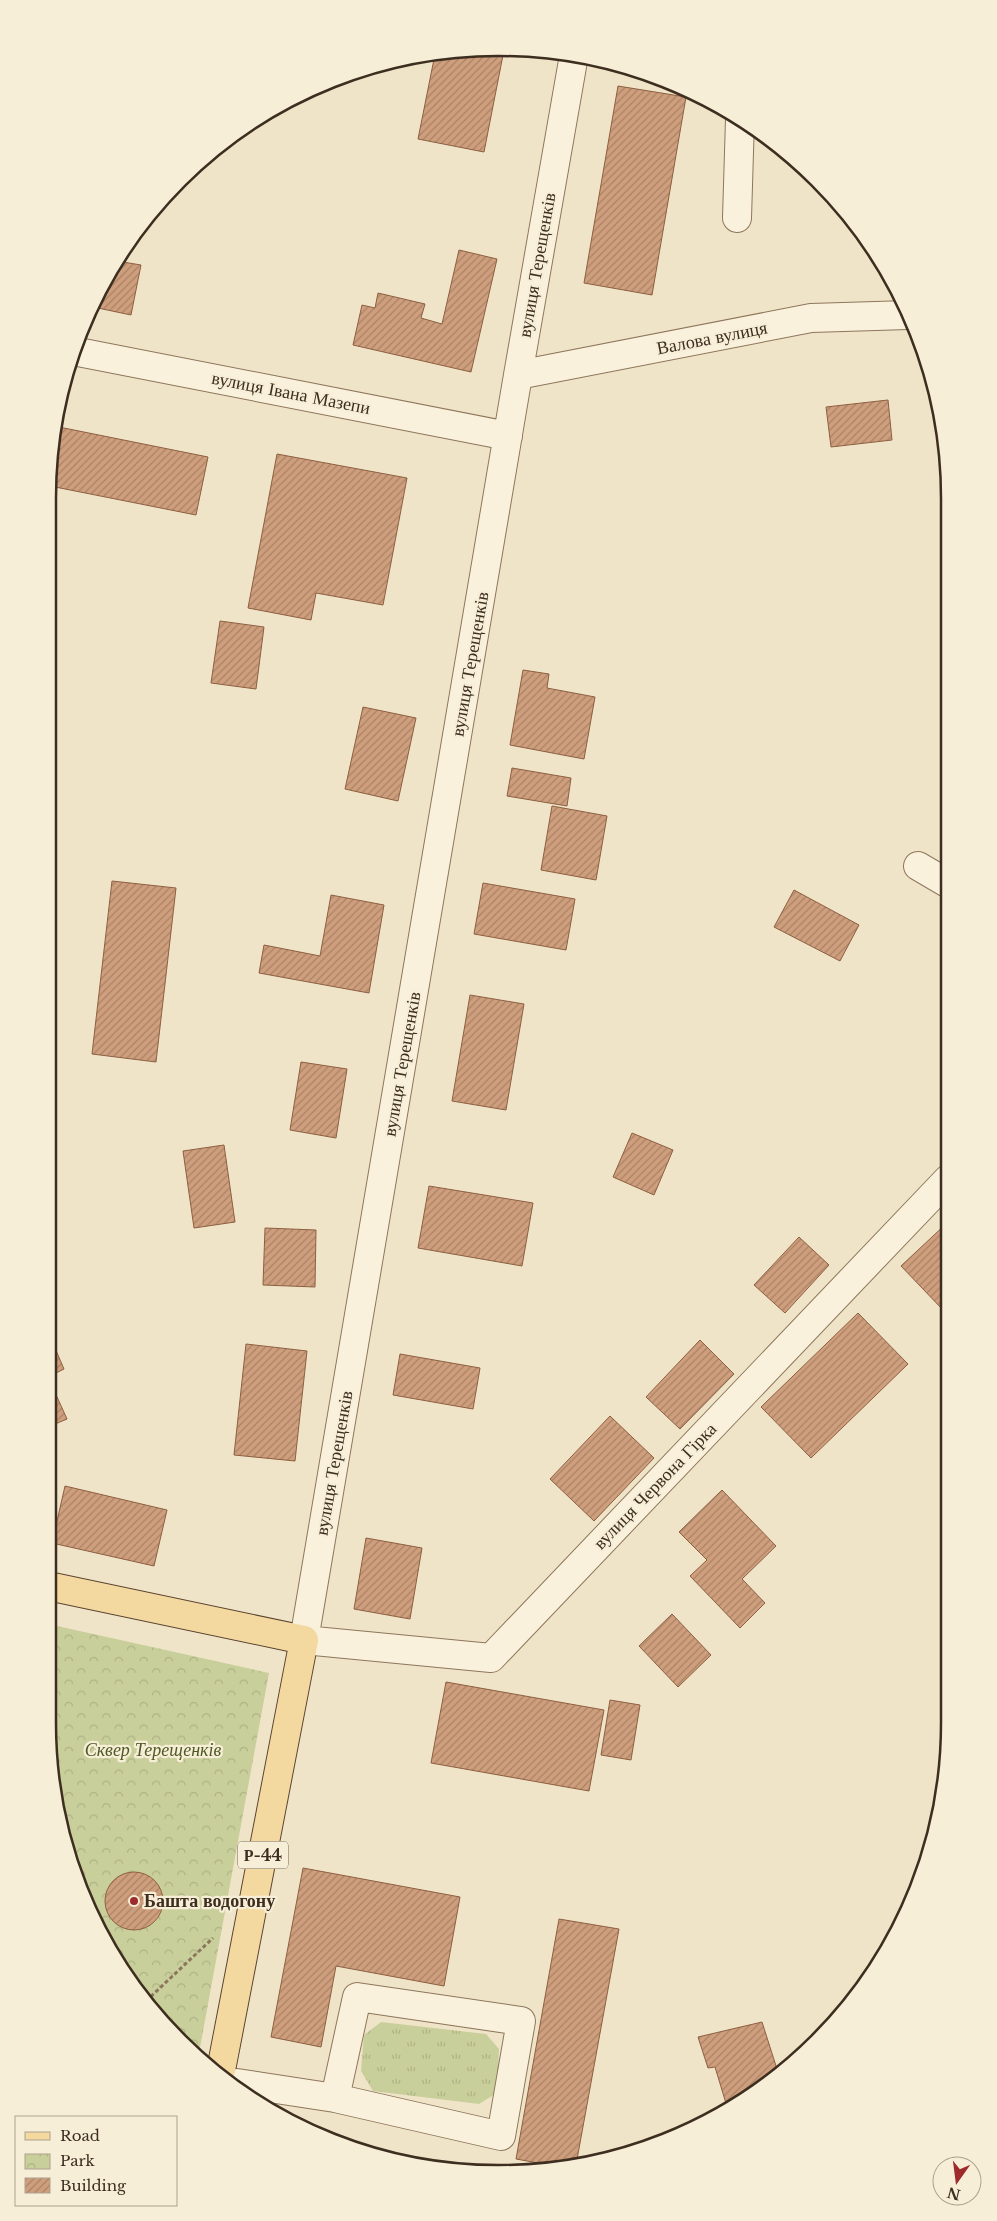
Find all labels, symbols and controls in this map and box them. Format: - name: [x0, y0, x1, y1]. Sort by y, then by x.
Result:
- street label: вулиця Терещенків: [513, 191, 561, 339]
- street label: Валова вулиця: [655, 316, 769, 360]
- street label: вулиця Івана Мазепи: [210, 367, 373, 419]
- street label: вулиця Терещенків: [446, 590, 494, 738]
- street label: вулиця Терещенків: [378, 990, 426, 1138]
- street label: вулиця Терещенків: [310, 1389, 358, 1537]
- street label: вулиця Червона Гірка: [589, 1418, 721, 1554]
- park label: Сквер Терещенків: [85, 1739, 222, 1761]
- road number: Р-44: [238, 1842, 288, 1868]
- place label: Башта водогону: [144, 1890, 275, 1912]
- marker: Башта водогону: [128, 1895, 140, 1907]
- legend: [15, 2116, 178, 2206]
- text: Road: [60, 2126, 100, 2145]
- text: Park: [60, 2151, 96, 2170]
- north arrow: [932, 2156, 982, 2206]
- text: Building: [60, 2176, 127, 2195]
- text: N: [945, 2183, 962, 2204]

